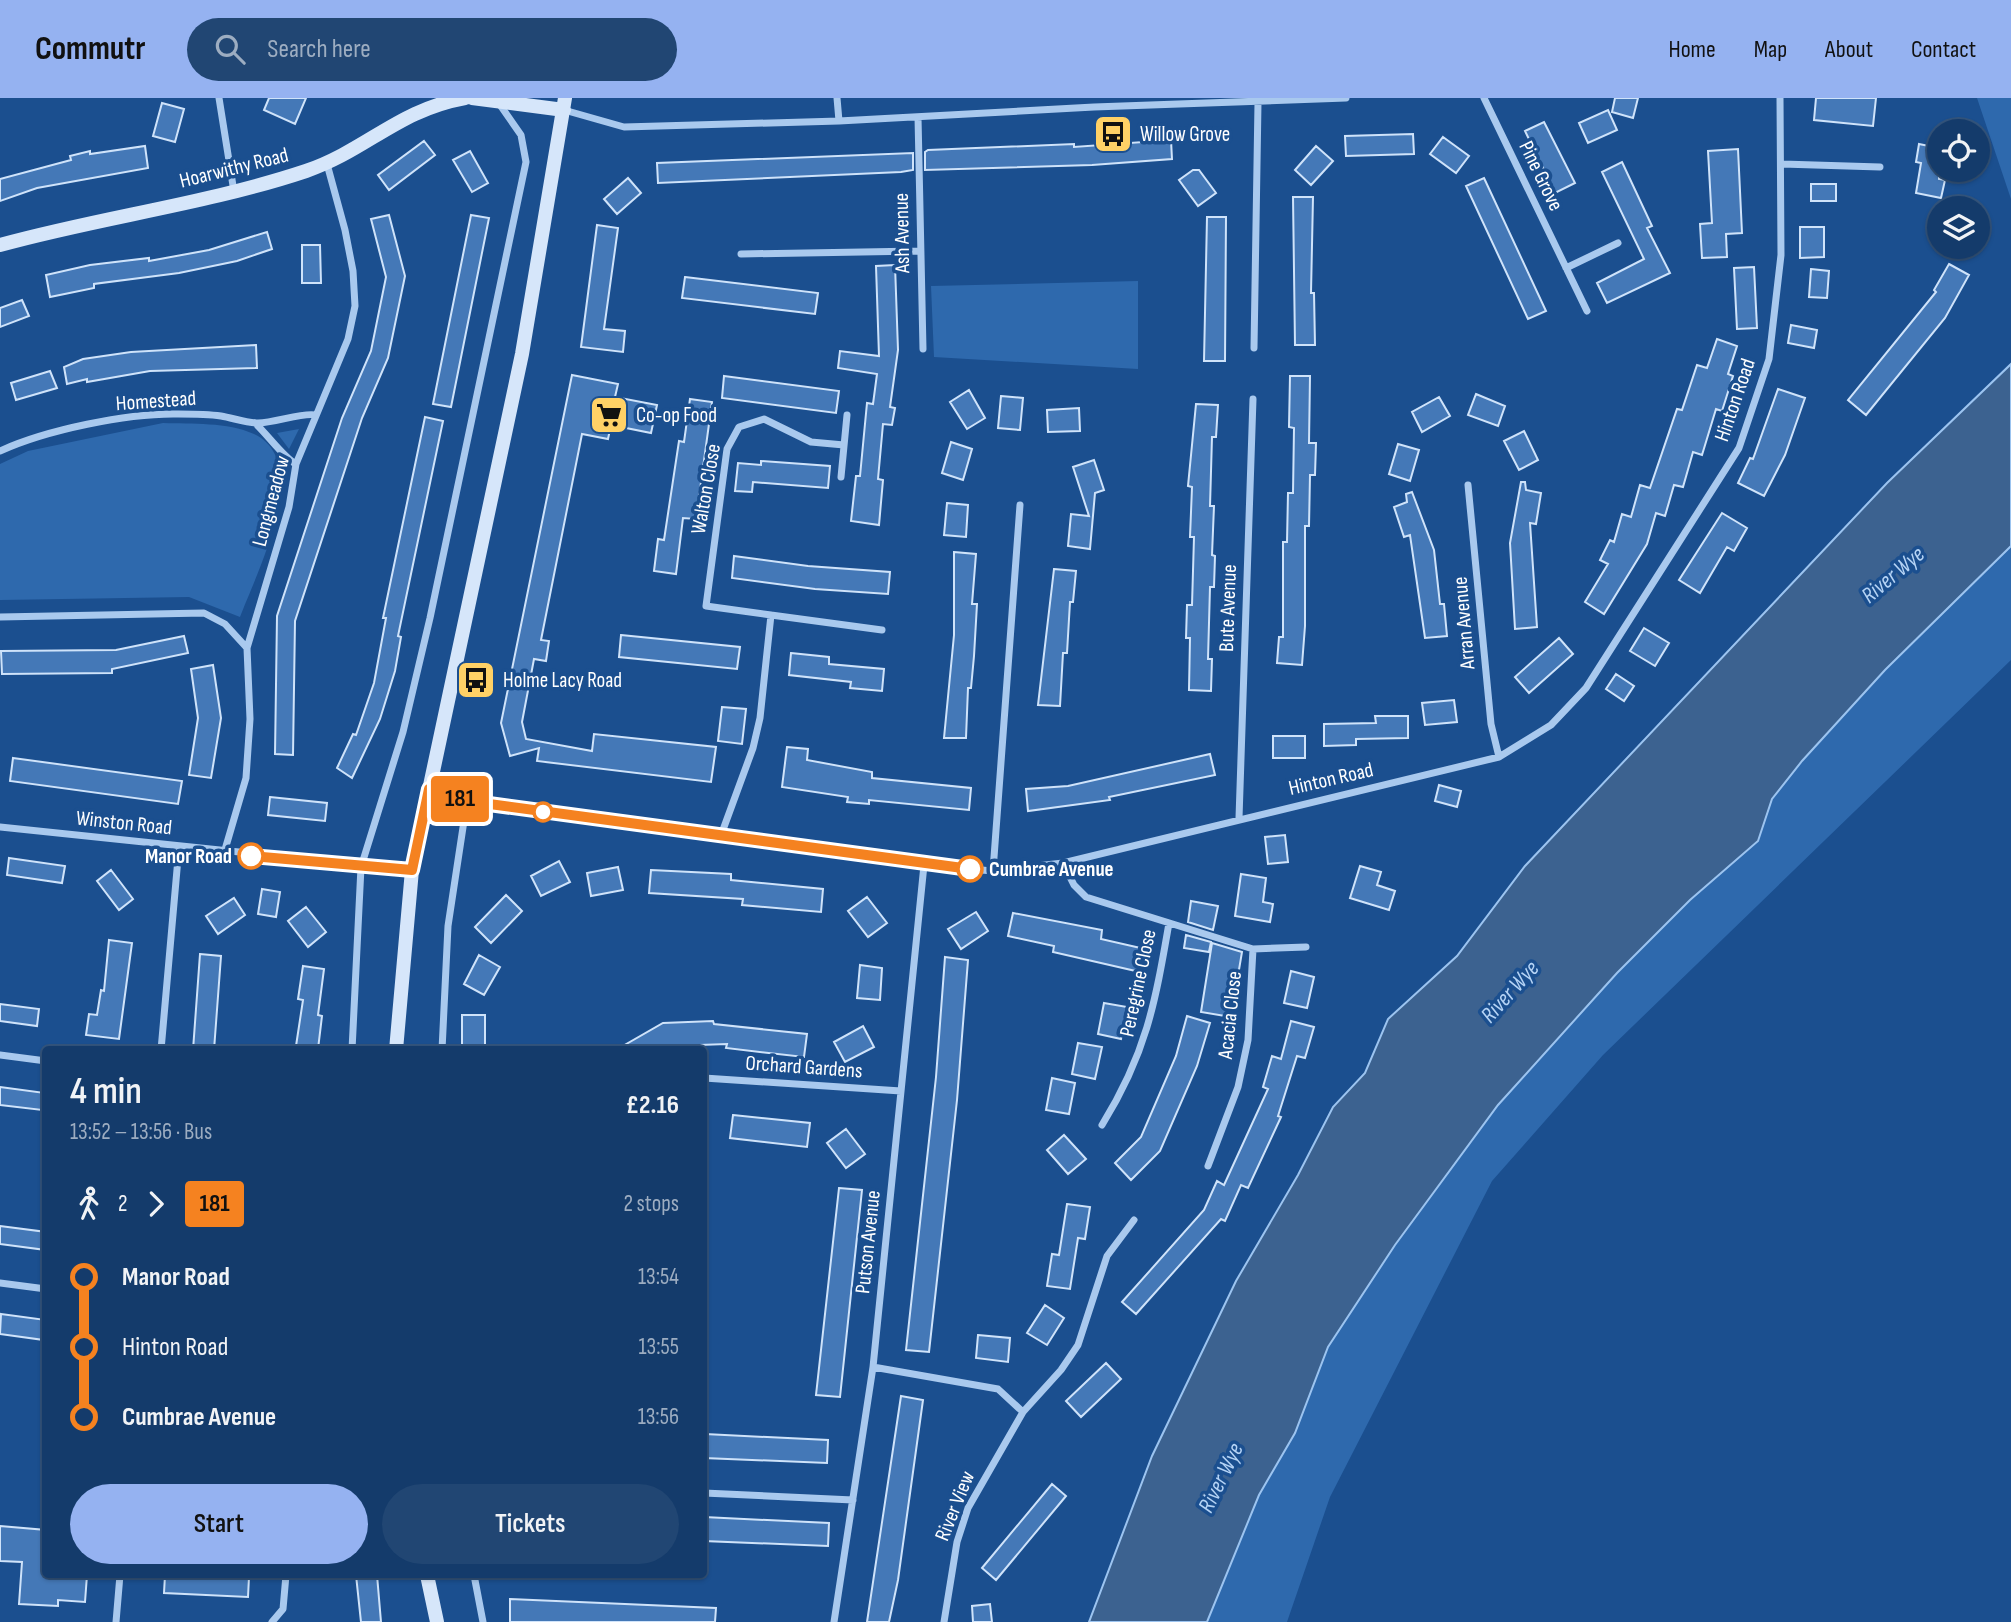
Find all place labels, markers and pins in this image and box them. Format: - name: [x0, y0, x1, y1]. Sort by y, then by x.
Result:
- bus stop icon: Willow Grove: [1092, 113, 1134, 155]
- place label: Willow Grove: [1140, 122, 1230, 147]
- supermarket icon: Co-op Food: [588, 394, 630, 436]
- place label: Co-op Food: [636, 403, 717, 428]
- bus stop icon: Holme Lacy Road: [455, 659, 497, 701]
- place label: Holme Lacy Road: [503, 668, 622, 693]
- unlabelled marker: [533, 802, 553, 822]
- marker: Manor Road: [238, 843, 264, 869]
- place label: Manor Road: [145, 844, 232, 869]
- marker: Cumbrae Avenue: [957, 856, 983, 882]
- place label: Cumbrae Avenue: [989, 857, 1114, 882]

